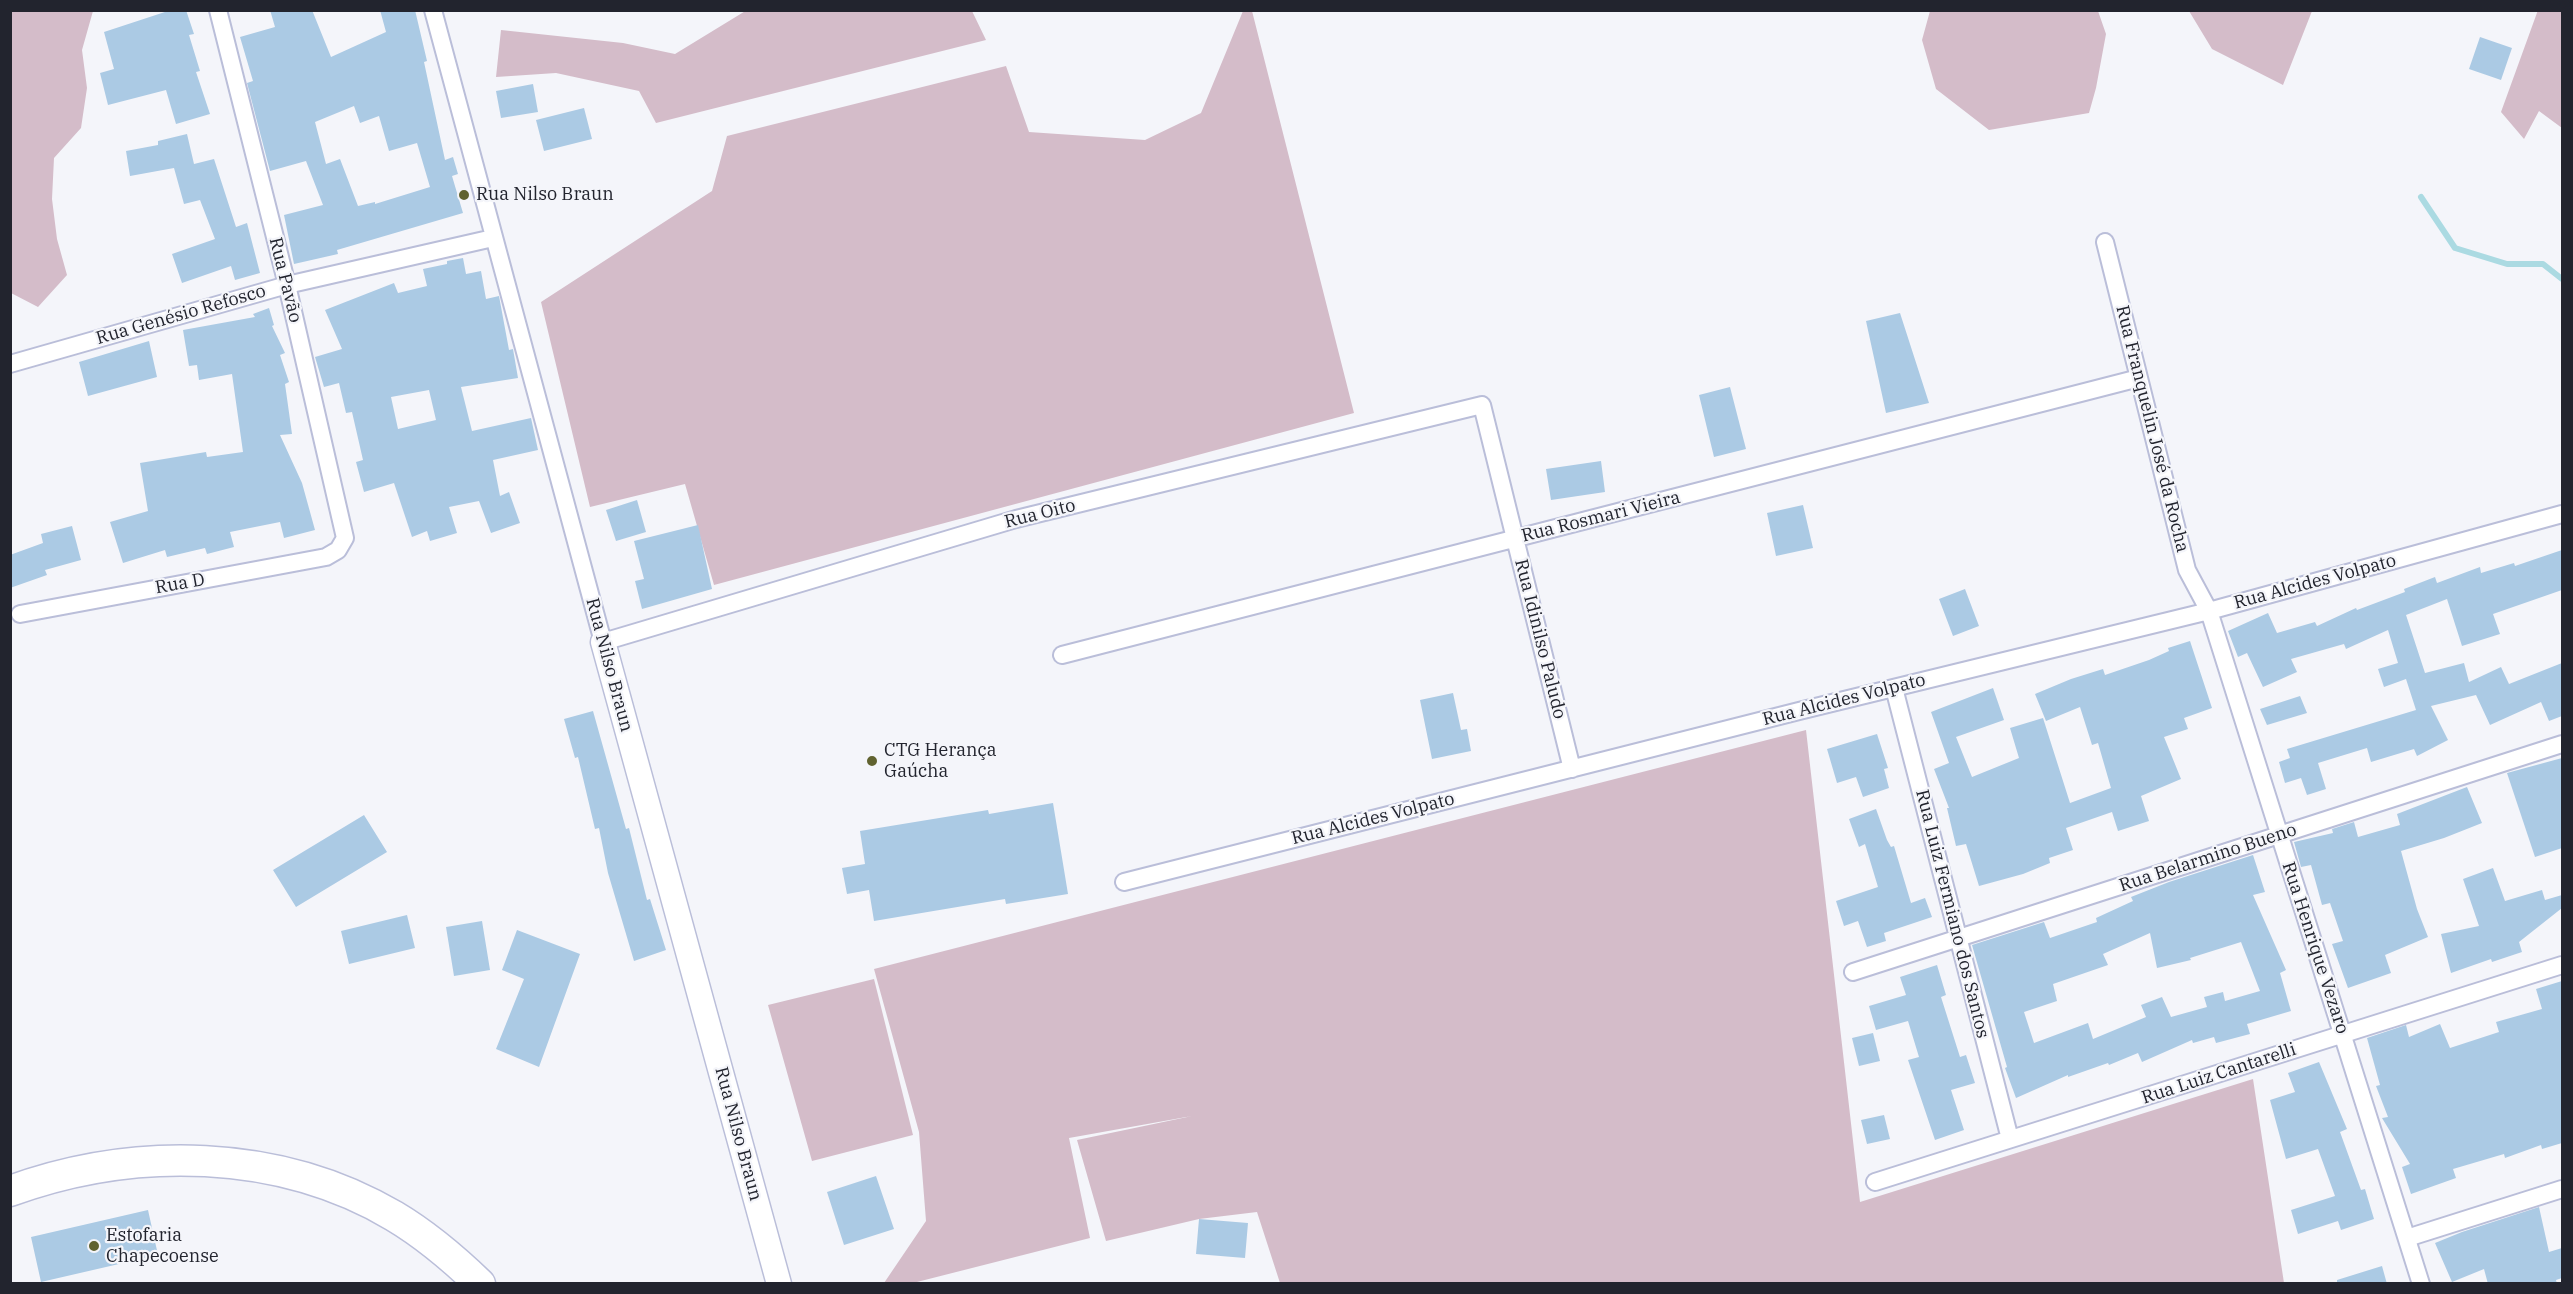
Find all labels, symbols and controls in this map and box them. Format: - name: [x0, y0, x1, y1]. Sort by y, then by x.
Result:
- place label: Rua Nilso Braun: [476, 184, 614, 206]
- marker: Rua Nilso Braun: [457, 188, 471, 202]
- street label: Rua Pavão: [264, 235, 306, 325]
- street label: Rua Genésio Refosco: [94, 280, 268, 350]
- street label: Rua Franquelin José da Rocha: [2111, 303, 2193, 555]
- street label: Rua Rosmari Vieira: [1519, 487, 1683, 547]
- street label: Rua Oito: [1002, 495, 1078, 533]
- street label: Rua Alcides Volpato: [2231, 550, 2399, 614]
- street label: Rua Idinilso Paludo: [1510, 557, 1570, 721]
- street label: Rua D: [154, 569, 206, 599]
- street label: Rua Nilso Braun: [581, 596, 637, 734]
- street label: Rua Alcides Volpato: [1760, 669, 1928, 731]
- place label: CTG Herança Gaúcha: [884, 740, 997, 783]
- marker: CTG Herança Gaúcha: [865, 754, 879, 768]
- street label: Rua Luiz Fermiano dos Santos: [1911, 787, 1993, 1041]
- street label: Rua Alcides Volpato: [1289, 788, 1457, 850]
- street label: Rua Belarmino Bueno: [2117, 819, 2299, 897]
- street label: Rua Henrique Vezaro: [2277, 859, 2353, 1037]
- street label: Rua Luiz Cantarelli: [2139, 1039, 2299, 1109]
- street label: Rua Nilso Braun: [710, 1065, 766, 1203]
- place label: Estofaria Chapecoense: [106, 1225, 219, 1268]
- marker: Estofaria Chapecoense: [87, 1239, 101, 1253]

